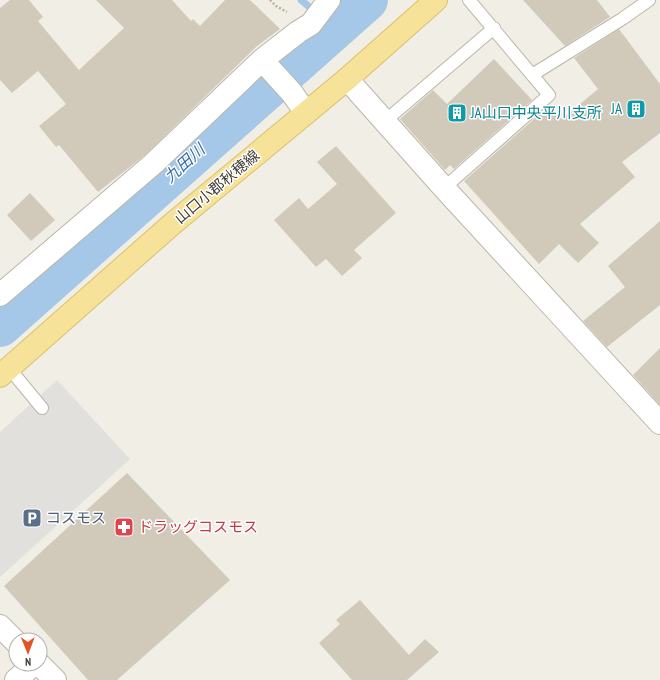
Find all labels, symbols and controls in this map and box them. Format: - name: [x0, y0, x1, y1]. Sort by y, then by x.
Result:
- building icon: JA: [625, 98, 647, 120]
- place label: JA: [610, 99, 623, 118]
- building icon: JA山口中央平川支所: [446, 102, 468, 124]
- place label: JA山口中央平川支所: [470, 103, 602, 122]
- water label: 九田川: [159, 138, 210, 186]
- street label: 山口小郡秋穂線: [170, 146, 263, 228]
- parking icon: コスモス: [21, 507, 43, 529]
- place label: コスモス: [46, 508, 106, 527]
- pharmacy icon: ドラッグコスモス: [113, 516, 135, 538]
- place label: ドラッグコスモス: [138, 517, 258, 536]
- north arrow: [8, 632, 48, 672]
- text: N: [25, 655, 31, 669]

